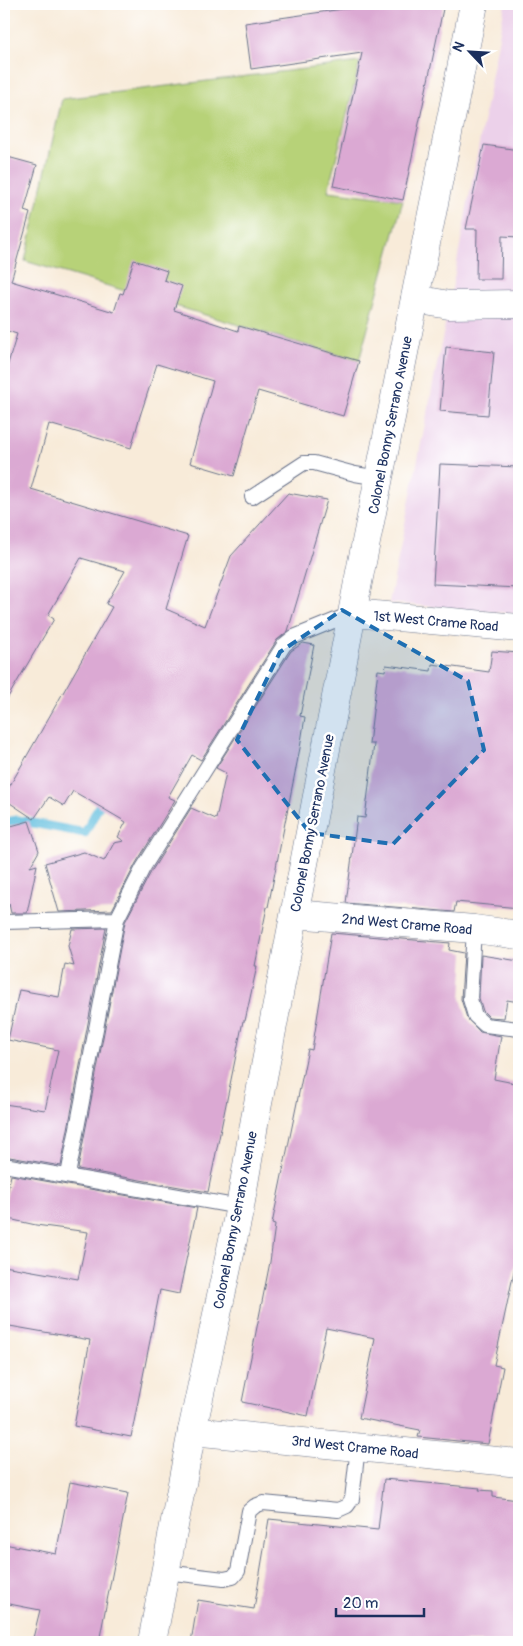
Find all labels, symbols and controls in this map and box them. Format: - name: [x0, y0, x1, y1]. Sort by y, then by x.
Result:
- north arrow: [446, 28, 496, 78]
- text: N: [449, 39, 468, 55]
- street label: Colonel Bonny Serrano Avenue: [365, 335, 416, 516]
- street label: 1st West Crame Road: [373, 608, 499, 635]
- street label: Colonel Bonny Serrano Avenue: [287, 733, 338, 914]
- street label: 2nd West Crame Road: [341, 910, 473, 939]
- street label: Colonel Bonny Serrano Avenue: [210, 1130, 261, 1311]
- street label: 3rd West Crame Road: [291, 1432, 419, 1463]
- scale bar: [336, 1586, 423, 1618]
- text: 20 m: [343, 1594, 378, 1613]

